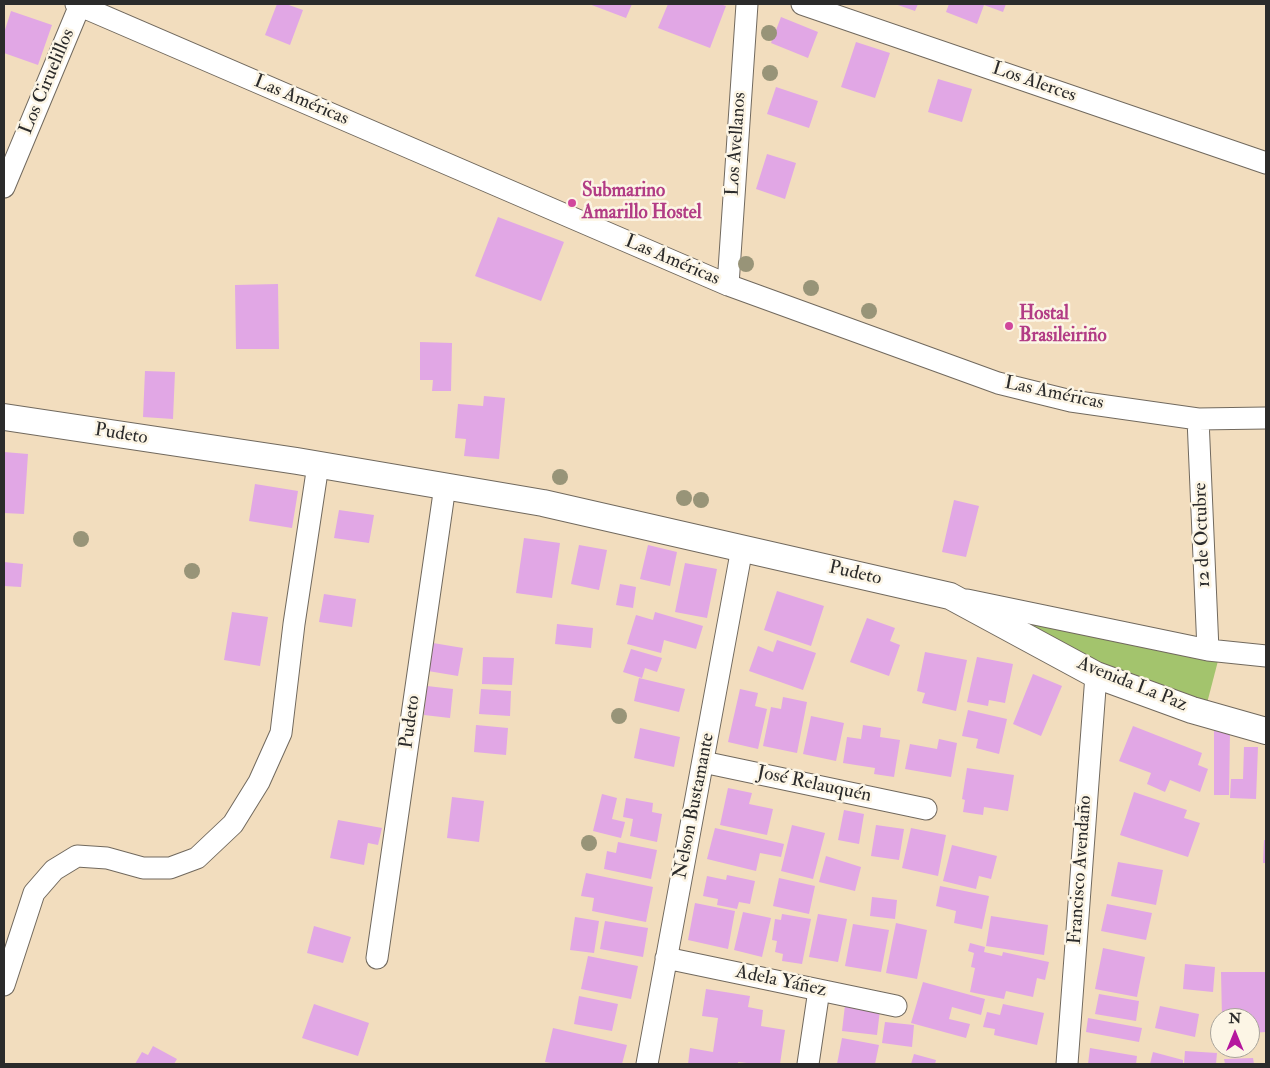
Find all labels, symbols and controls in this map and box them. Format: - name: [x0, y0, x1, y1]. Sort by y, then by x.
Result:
- street label: Los Ciruelillos: [16, 26, 80, 138]
- street label: Los Alerces: [989, 58, 1079, 108]
- street label: Las Américas: [250, 71, 352, 131]
- street label: Los Avellanos: [722, 91, 752, 197]
- place label: Submarino Amarillo Hostel: [582, 181, 702, 225]
- marker: Submarino Amarillo Hostel: [566, 197, 578, 209]
- street label: Las Américas: [621, 231, 723, 291]
- place label: Hostal Brasileiriño: [1019, 304, 1107, 348]
- marker: Hostal Brasileiriño: [1003, 320, 1015, 332]
- street label: Las Américas: [1002, 372, 1106, 416]
- street label: Pudeto: [93, 420, 149, 450]
- street label: 12 de Octubre: [1190, 482, 1216, 588]
- street label: Pudeto: [826, 557, 884, 591]
- street label: Avenida La Paz: [1074, 653, 1190, 717]
- street label: Pudeto: [396, 694, 426, 750]
- street label: Nelson Bustamante: [670, 731, 720, 881]
- street label: José Relauquén: [755, 762, 873, 808]
- street label: Francisco Avendaño: [1064, 795, 1098, 945]
- street label: Adela Yáñez: [734, 961, 828, 1003]
- north arrow: [1210, 1008, 1260, 1058]
- text: N: [1229, 1010, 1241, 1027]

